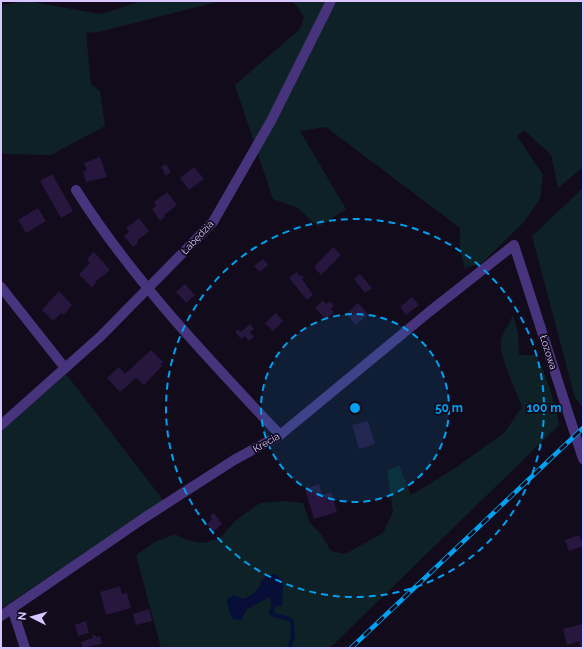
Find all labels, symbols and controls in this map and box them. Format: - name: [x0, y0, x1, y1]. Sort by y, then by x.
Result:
- street label: Łabędzia: [179, 218, 216, 257]
- street label: Łozowa: [538, 333, 559, 371]
- centre of rings: [348, 401, 362, 415]
- text: 50 m: [435, 401, 463, 415]
- text: 100 m: [527, 401, 561, 415]
- street label: Krecia: [251, 430, 281, 454]
- north arrow: [12, 597, 52, 637]
- text: N: [16, 611, 29, 621]

